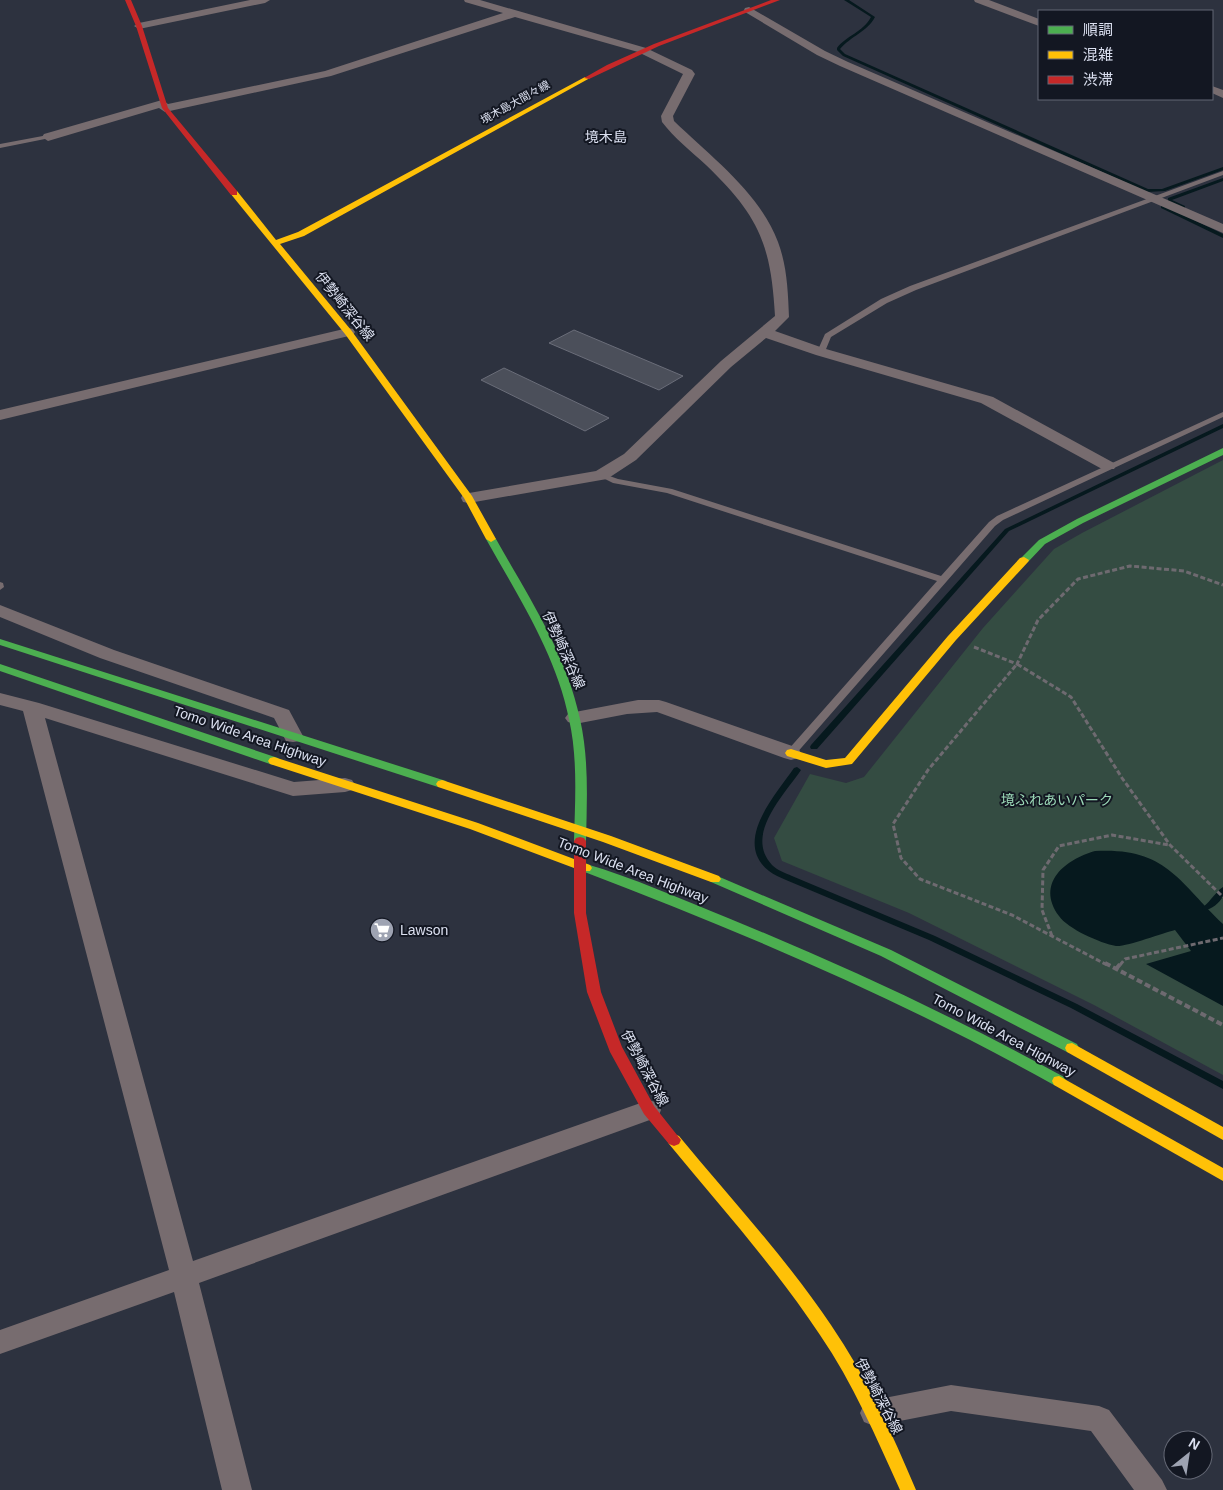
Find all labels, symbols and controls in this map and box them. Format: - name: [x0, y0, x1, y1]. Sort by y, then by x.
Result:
- legend: [1038, 10, 1213, 100]
- text: 順調: [1083, 21, 1113, 38]
- text: 混雑: [1083, 46, 1113, 63]
- text: 渋滞: [1083, 71, 1113, 88]
- street label: 境木島大間々線: [478, 78, 552, 126]
- district label: 境木島: [585, 129, 627, 145]
- street label: 伊勢崎深谷線: [312, 268, 378, 344]
- street label: 伊勢崎深谷線: [540, 608, 588, 692]
- street label: Tomo Wide Area Highway: [172, 702, 328, 770]
- park label: 境ふれあいパーク: [1001, 792, 1113, 808]
- street label: Tomo Wide Area Highway: [555, 834, 711, 906]
- supermarket icon: Lawson: [369, 917, 395, 943]
- place label: Lawson: [400, 922, 448, 938]
- street label: Tomo Wide Area Highway: [929, 990, 1079, 1080]
- street label: 伊勢崎深谷線: [618, 1027, 672, 1109]
- street label: 伊勢崎深谷線: [852, 1355, 906, 1437]
- north arrow: [1163, 1430, 1213, 1480]
- text: N: [1186, 1434, 1203, 1453]

